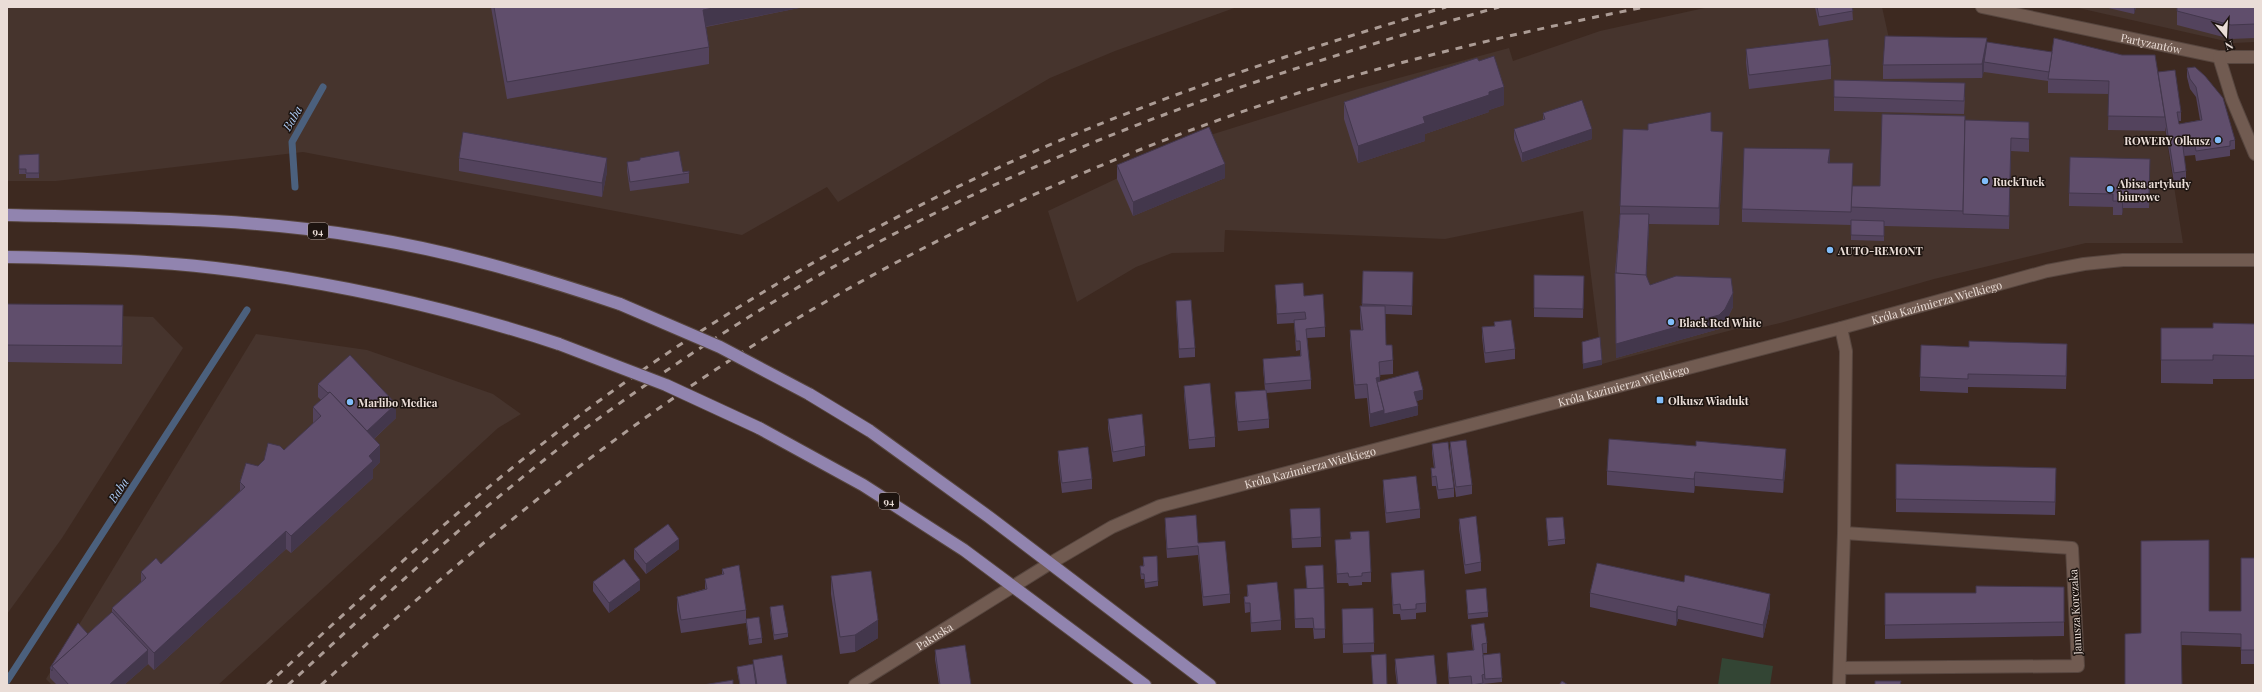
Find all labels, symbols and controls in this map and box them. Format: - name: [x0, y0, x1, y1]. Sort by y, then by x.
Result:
- north arrow: [2206, 16, 2246, 56]
- street label: Partyzantów: [2119, 29, 2184, 57]
- text: N: [2223, 38, 2235, 54]
- water label: Baba: [278, 103, 305, 134]
- place label: ROWERY Olkusz: [2124, 133, 2210, 148]
- marker: ROWERY Olkusz: [2213, 135, 2223, 145]
- place label: RuckTuck: [1993, 174, 2045, 189]
- marker: RuckTuck: [1980, 176, 1990, 186]
- place label: Abisa artykuły biurowe: [2117, 176, 2191, 204]
- marker: Abisa artykuły biurowe: [2105, 184, 2115, 194]
- road number: 94: [308, 223, 328, 239]
- place label: AUTO-REMONT: [1837, 243, 1923, 258]
- marker: AUTO-REMONT: [1825, 245, 1835, 255]
- street label: Króla Kazimierza Wielkiego: [1869, 276, 2004, 327]
- place label: Black Red White: [1679, 315, 1762, 330]
- marker: Black Red White: [1666, 317, 1676, 327]
- street label: Króla Kazimierza Wielkiego: [1556, 361, 1691, 409]
- place label: Olkusz Wiadukt: [1668, 393, 1749, 408]
- place label: Marlibo Medica: [358, 395, 438, 410]
- marker: Olkusz Wiadukt: [1655, 395, 1665, 405]
- marker: Marlibo Medica: [345, 397, 355, 407]
- street label: Króla Kazimierza Wielkiego: [1243, 442, 1377, 491]
- water label: Baba: [104, 475, 132, 506]
- road number: 94: [879, 493, 899, 509]
- street label: Janusza Korczaka: [2065, 568, 2085, 656]
- street label: Pakuska: [913, 618, 956, 653]

